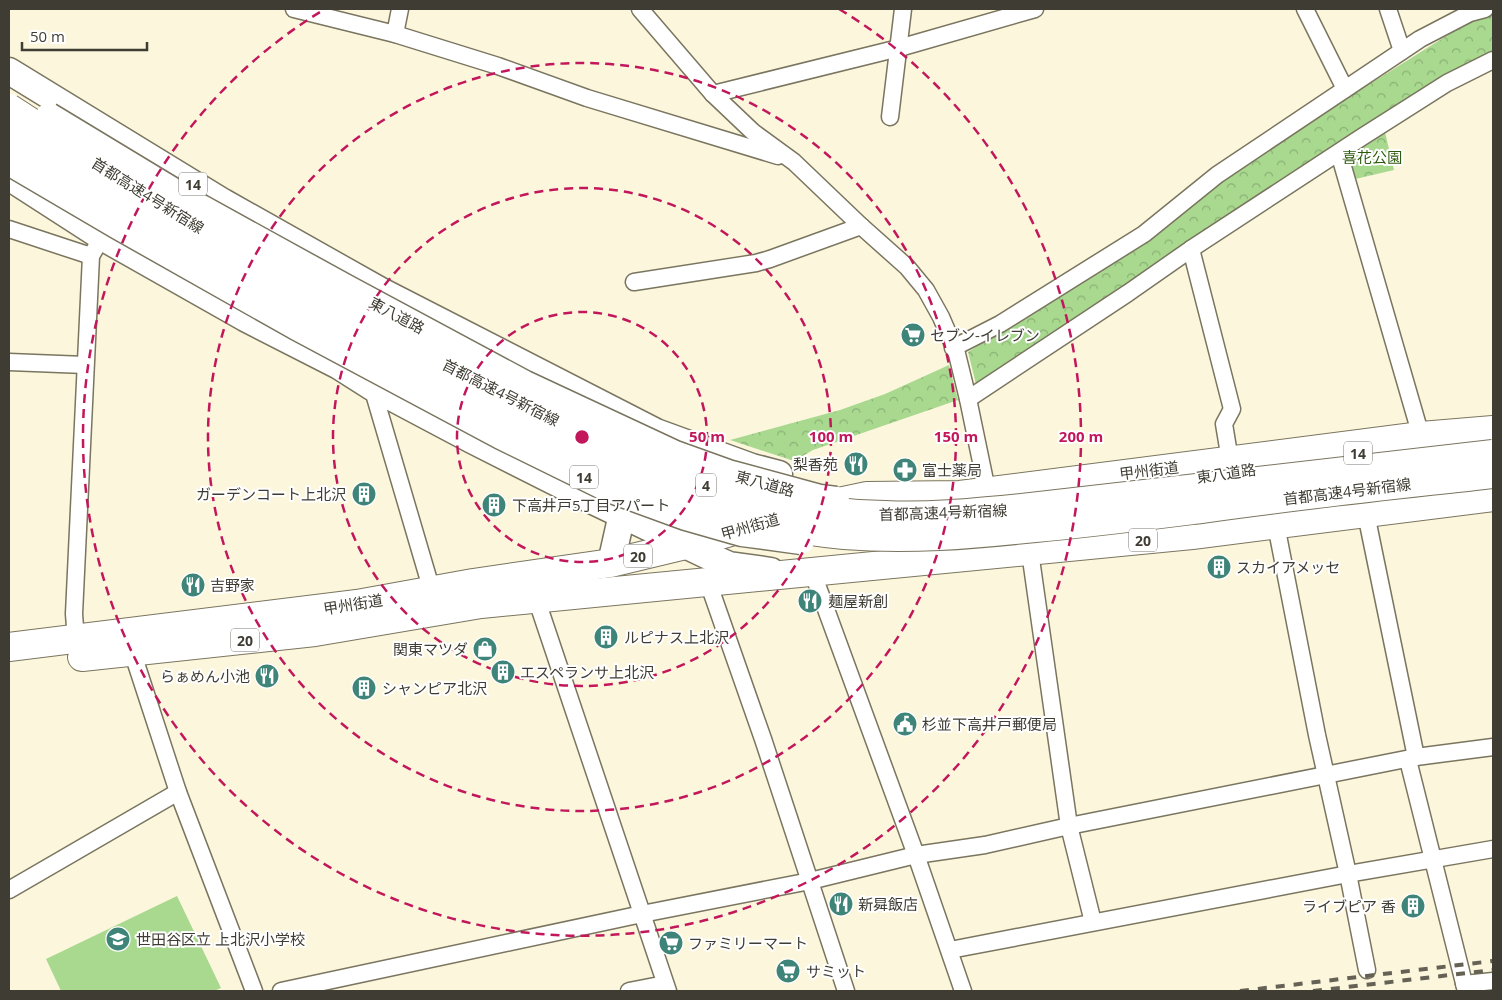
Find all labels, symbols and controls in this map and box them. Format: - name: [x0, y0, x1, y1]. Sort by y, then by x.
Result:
- scale bar: [22, 20, 148, 52]
- text: 50 m: [30, 26, 65, 46]
- park label: 喜花公園: [1342, 147, 1402, 167]
- street label: 首都高速4号新宿線: [88, 152, 208, 238]
- road number: 14: [179, 172, 207, 195]
- street label: 東八道路: [366, 292, 428, 338]
- supermarket icon: セブン-イレブン: [900, 322, 926, 348]
- place label: セブン-イレブン: [930, 325, 1040, 345]
- street label: 首都高速4号新宿線: [439, 354, 563, 430]
- text: 50 m: [689, 426, 725, 446]
- text: 100 m: [809, 426, 853, 446]
- text: 150 m: [934, 426, 978, 446]
- text: 200 m: [1059, 426, 1103, 446]
- centre of rings: [573, 428, 591, 446]
- road number: 14: [1344, 442, 1372, 464]
- restaurant icon: 梨香苑: [843, 451, 869, 477]
- place label: 梨香苑: [793, 454, 838, 474]
- street label: 甲州街道: [1118, 456, 1180, 484]
- pharmacy icon: 富士薬局: [892, 457, 918, 483]
- street label: 東八道路: [1195, 459, 1257, 487]
- place label: 富士薬局: [922, 460, 982, 480]
- road number: 14: [570, 466, 598, 488]
- street label: 東八道路: [733, 466, 797, 500]
- street label: 首都高速4号新宿線: [1282, 473, 1412, 509]
- road number: 4: [696, 474, 716, 496]
- building icon: ガーデンコート上北沢: [351, 481, 377, 507]
- place label: ガーデンコート上北沢: [196, 484, 346, 504]
- building icon: 下高井戸5丁目アパート: [481, 492, 507, 518]
- place label: 下高井戸5丁目アパート: [512, 495, 670, 515]
- street label: 首都高速4号新宿線: [878, 500, 1008, 524]
- street label: 甲州街道: [718, 508, 782, 544]
- road number: 20: [1129, 528, 1157, 552]
- road number: 20: [624, 544, 652, 568]
- building icon: スカイアメッセ: [1206, 554, 1232, 580]
- place label: スカイアメッセ: [1236, 557, 1340, 577]
- restaurant icon: 吉野家: [180, 572, 206, 598]
- place label: 吉野家: [210, 575, 255, 595]
- restaurant icon: 麺屋新創: [797, 588, 823, 614]
- street label: 甲州街道: [322, 589, 384, 619]
- place label: 麺屋新創: [828, 591, 888, 611]
- building icon: ルピナス上北沢: [593, 624, 619, 650]
- place label: ルピナス上北沢: [624, 627, 729, 647]
- road number: 20: [231, 628, 259, 652]
- shop icon: 関東マツダ: [472, 636, 498, 662]
- place label: 関東マツダ: [393, 639, 468, 659]
- building icon: エスペランサ上北沢: [490, 659, 516, 685]
- place label: エスペランサ上北沢: [520, 662, 654, 682]
- restaurant icon: らぁめん小池: [254, 663, 280, 689]
- place label: らぁめん小池: [160, 666, 250, 686]
- building icon: シャンピア北沢: [351, 675, 377, 701]
- place label: シャンピア北沢: [382, 678, 487, 698]
- public building icon: 杉並下高井戸郵便局: [892, 711, 918, 737]
- place label: 杉並下高井戸郵便局: [922, 714, 1057, 734]
- restaurant icon: 新曻飯店: [828, 891, 854, 917]
- building icon: ライブピア 香: [1400, 893, 1426, 919]
- place label: 新曻飯店: [858, 894, 918, 914]
- place label: ライブピア 香: [1302, 896, 1396, 916]
- school or university icon: 世田谷区立 上北沢小学校: [105, 926, 131, 952]
- place label: 世田谷区立 上北沢小学校: [136, 929, 305, 949]
- supermarket icon: ファミリーマート: [658, 930, 684, 956]
- place label: ファミリーマート: [688, 933, 808, 953]
- supermarket icon: サミット: [775, 958, 801, 984]
- place label: サミット: [806, 961, 866, 981]

